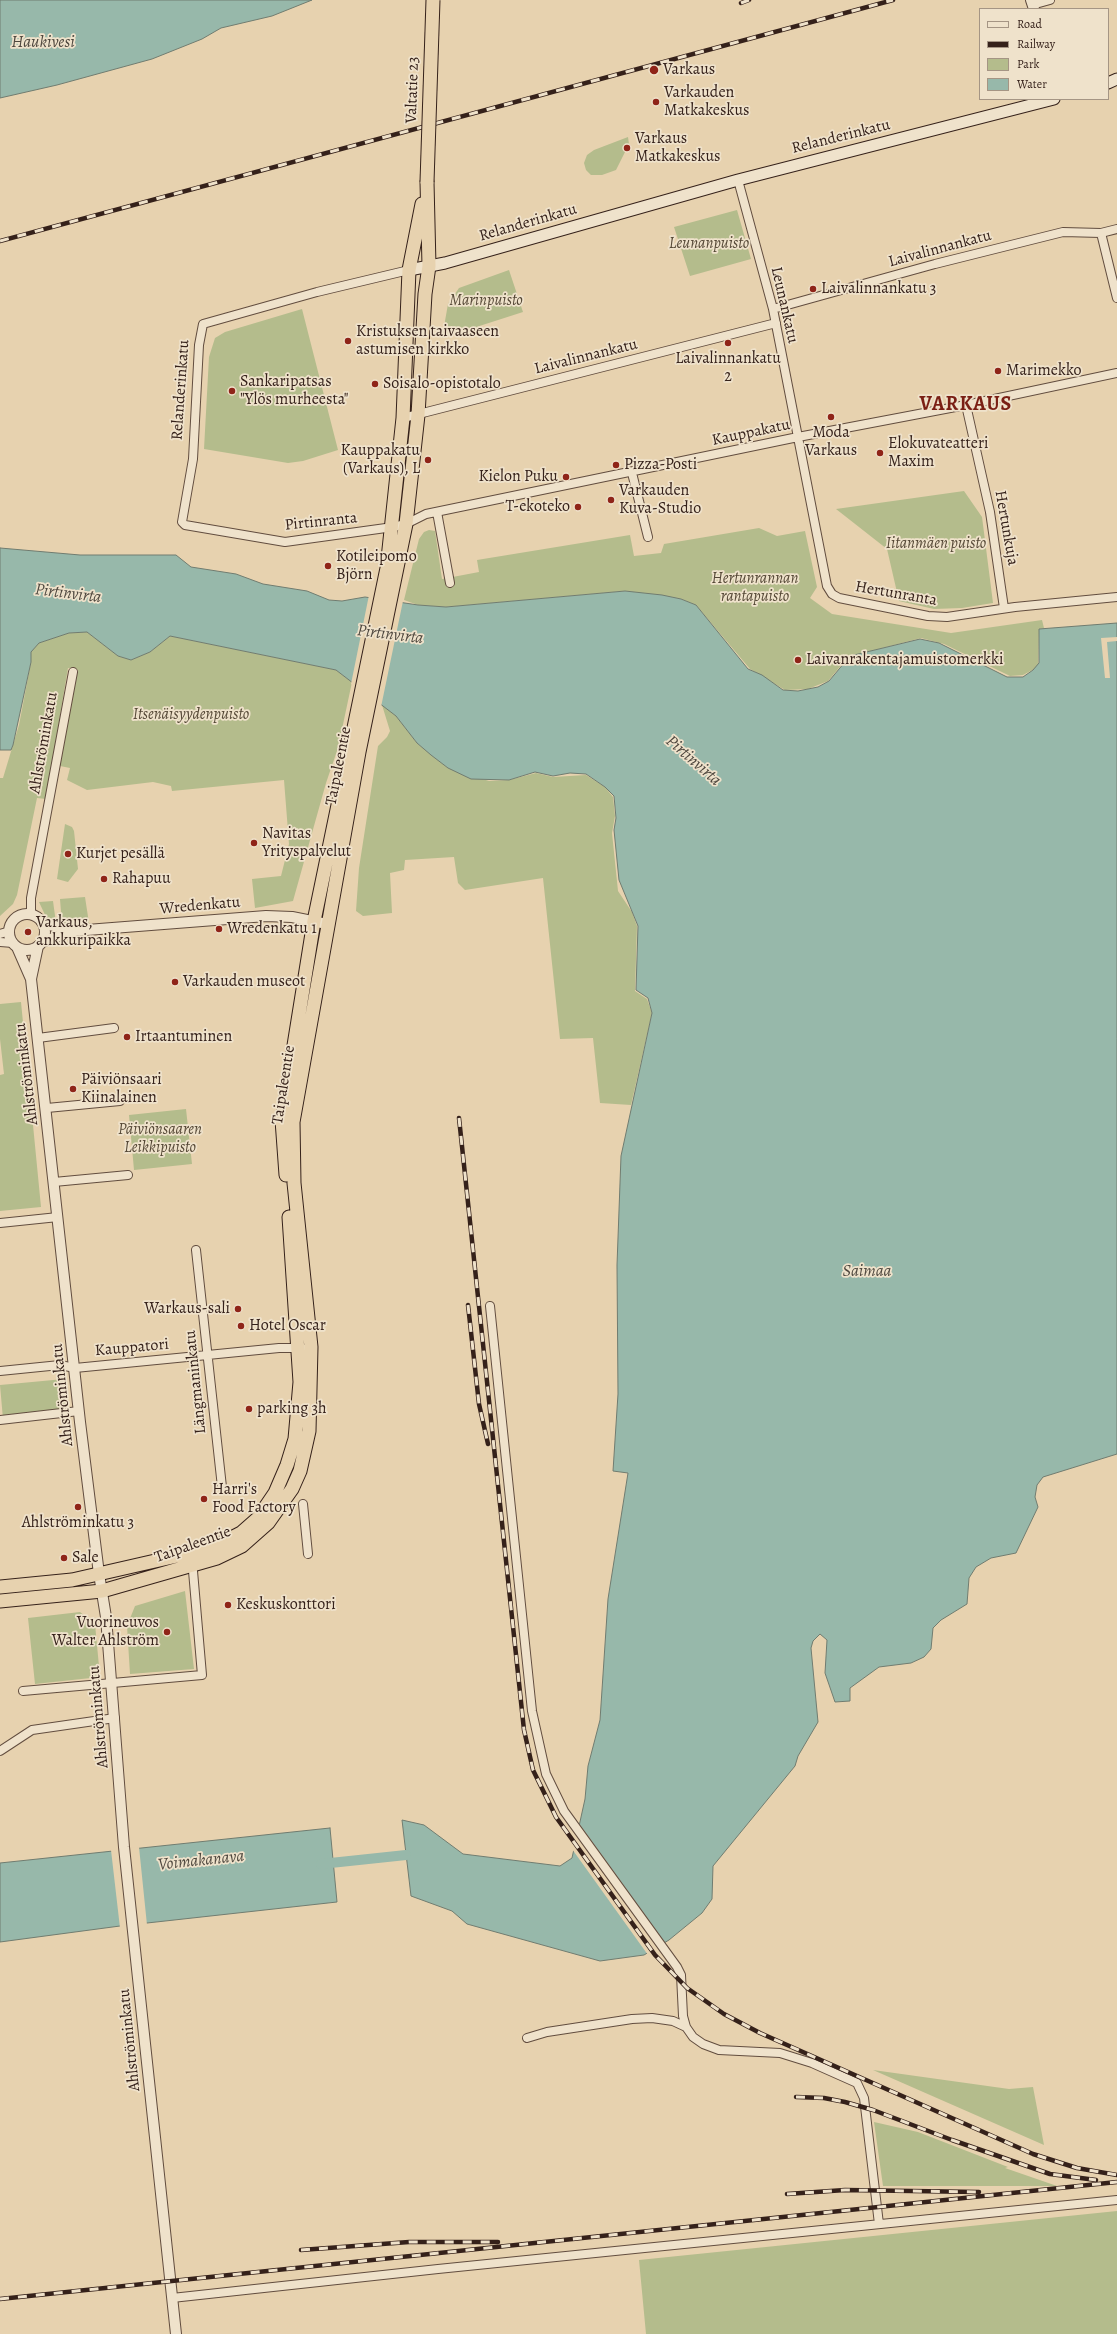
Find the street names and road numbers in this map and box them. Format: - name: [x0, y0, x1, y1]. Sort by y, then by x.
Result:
- street label: Valtatie 23: [402, 56, 424, 124]
- street label: Relanderinkatu: [790, 115, 892, 159]
- street label: Relanderinkatu: [477, 200, 579, 246]
- street label: Laivalinnankatu: [887, 226, 993, 272]
- street label: Leunankatu: [766, 265, 802, 345]
- street label: Laivalinnankatu: [532, 335, 640, 379]
- street label: Relanderinkatu: [168, 339, 194, 441]
- street label: Kauppakatu: [710, 415, 792, 451]
- street label: Hertunkuja: [990, 489, 1022, 567]
- street label: Pirtinranta: [284, 509, 358, 535]
- street label: Hertunranta: [854, 577, 938, 611]
- street label: Ahlströminkatu: [26, 691, 62, 795]
- street label: Taipaleentie: [322, 725, 356, 807]
- street label: Wredenkatu: [159, 893, 241, 919]
- street label: Ahlströminkatu: [11, 1022, 43, 1126]
- street label: Taipaleentie: [268, 1044, 300, 1126]
- street label: Längmaninkatu: [181, 1329, 211, 1435]
- street label: Kauppatori: [94, 1335, 170, 1361]
- street label: Ahlströminkatu: [48, 1343, 78, 1447]
- street label: Taipaleentie: [152, 1522, 234, 1568]
- street label: Ahlströminkatu: [85, 1665, 113, 1769]
- street label: Ahlströminkatu: [115, 1988, 145, 2092]

